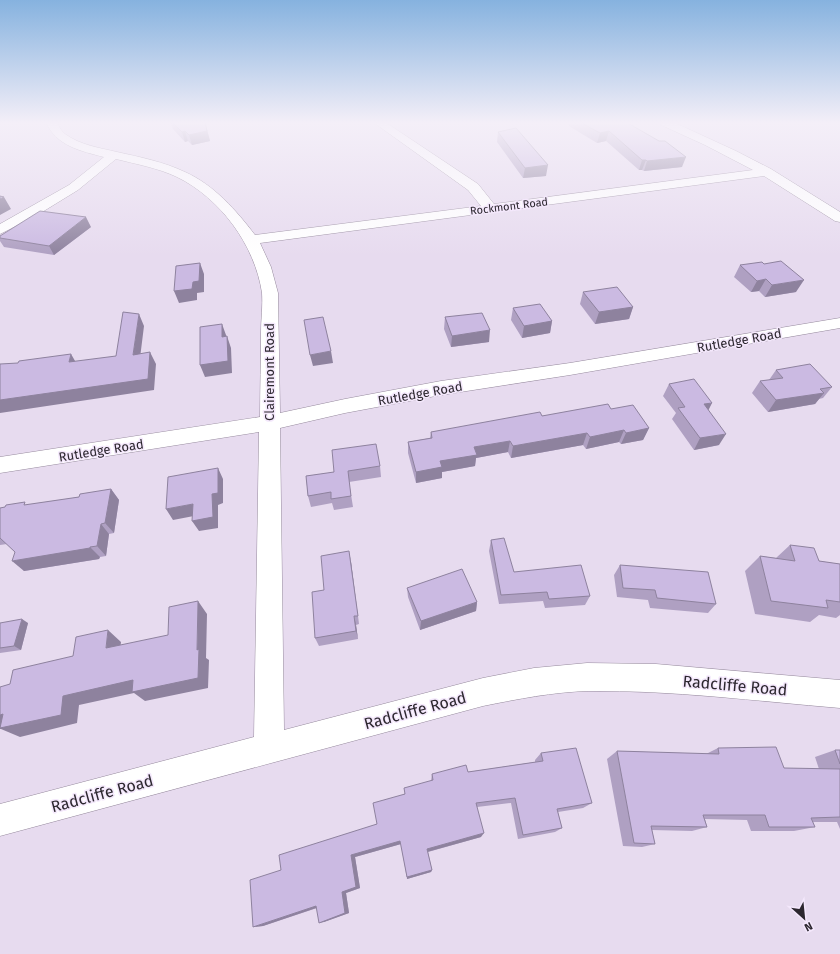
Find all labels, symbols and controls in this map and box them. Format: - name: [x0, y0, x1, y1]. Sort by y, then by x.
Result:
- street label: Rockmont Road: [469, 195, 549, 218]
- street label: Clairemont Road: [262, 323, 277, 421]
- street label: Rutledge Road: [696, 326, 783, 355]
- street label: Rutledge Road: [377, 379, 464, 408]
- street label: Rutledge Road: [58, 436, 145, 465]
- street label: Radcliffe Road: [682, 671, 788, 700]
- street label: Radcliffe Road: [362, 688, 468, 733]
- street label: Radcliffe Road: [49, 771, 155, 816]
- north arrow: [784, 898, 824, 938]
- text: N: [802, 919, 815, 934]

